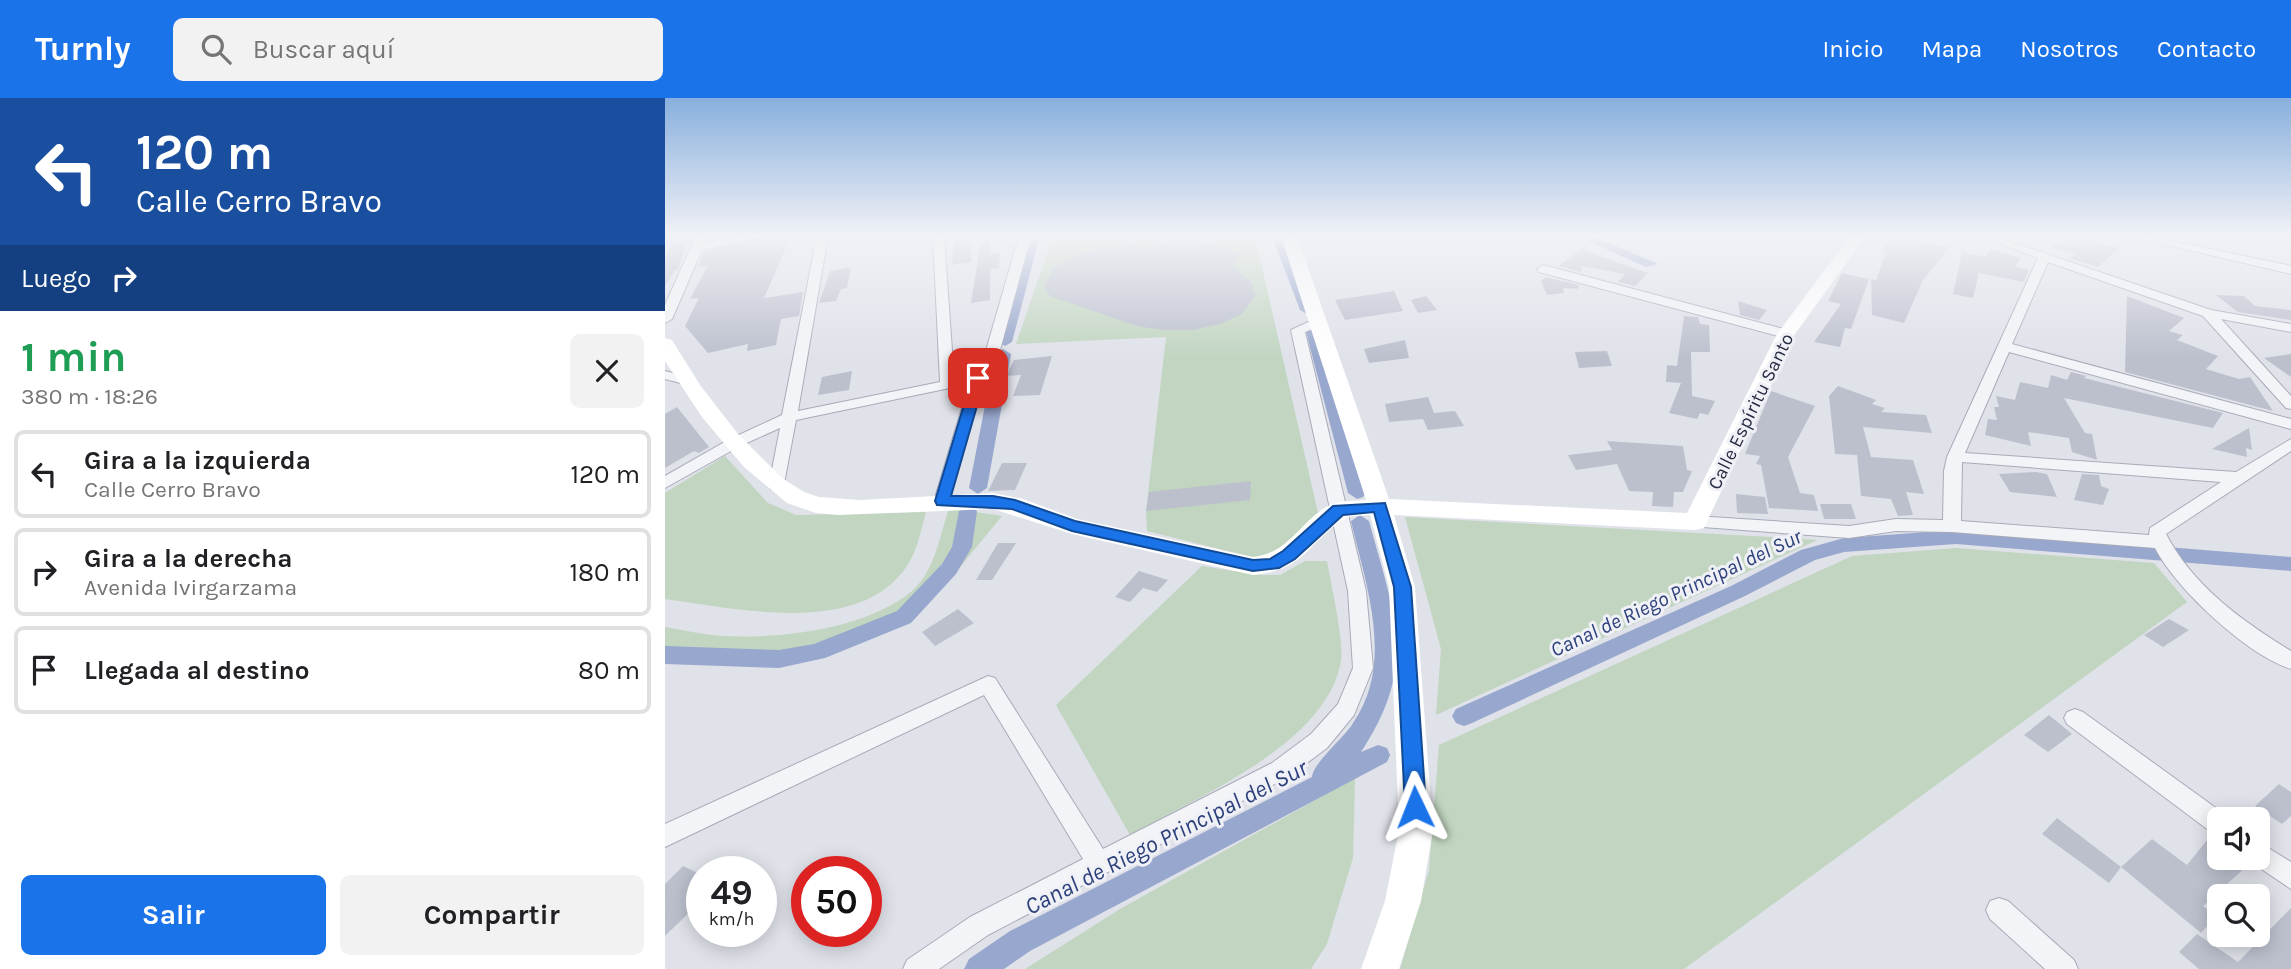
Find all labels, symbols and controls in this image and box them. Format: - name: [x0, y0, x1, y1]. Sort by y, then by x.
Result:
- search box: [173, 18, 663, 81]
- text: Turnly: [35, 30, 131, 68]
- icon: search: [197, 30, 235, 68]
- text: Buscar aquí: [253, 34, 395, 65]
- text: Inicio: [1822, 35, 1883, 63]
- text: Mapa: [1921, 35, 1982, 63]
- text: Nosotros: [2020, 35, 2119, 63]
- text: Contacto: [2157, 35, 2256, 63]
- text: 120 m: [136, 124, 273, 181]
- icon: left: [21, 126, 112, 217]
- text: Calle Cerro Bravo: [136, 183, 382, 220]
- icon: right: [105, 259, 143, 297]
- text: Luego: [21, 263, 91, 294]
- street label: Calle Espíritu Santo: [1704, 330, 1798, 493]
- text: 1 min: [21, 332, 126, 382]
- button: close: [570, 334, 644, 408]
- pin: [948, 348, 1008, 408]
- icon: arrive: [959, 359, 997, 397]
- text: 380 m · 18:26: [21, 383, 158, 410]
- text: Gira a la izquierda: [84, 445, 311, 476]
- icon: left: [25, 455, 63, 493]
- text: 120 m: [570, 459, 640, 490]
- text: Calle Cerro Bravo: [84, 476, 261, 503]
- water label: Canal de Riego Principal del Sur: [1547, 524, 1806, 662]
- text: Gira a la derecha: [84, 543, 293, 574]
- icon: right: [25, 553, 63, 591]
- text: 180 m: [570, 557, 640, 588]
- text: Avenida Ivirgarzama: [84, 574, 297, 601]
- icon: arrive: [25, 651, 63, 689]
- text: Llegada al destino: [84, 655, 310, 686]
- text: 80 m: [578, 655, 640, 686]
- water label: Canal de Riego Principal del Sur: [1020, 753, 1313, 921]
- position arrow: [1378, 770, 1452, 844]
- map controls: [2207, 807, 2270, 947]
- button: sound: [2207, 807, 2270, 870]
- speed limit sign: 50: [791, 856, 882, 947]
- text: 49: [710, 872, 753, 913]
- button: Salir: [21, 875, 326, 955]
- button: Compartir: [340, 875, 644, 955]
- button: search: [2207, 884, 2270, 947]
- text: km/h: [709, 908, 754, 930]

